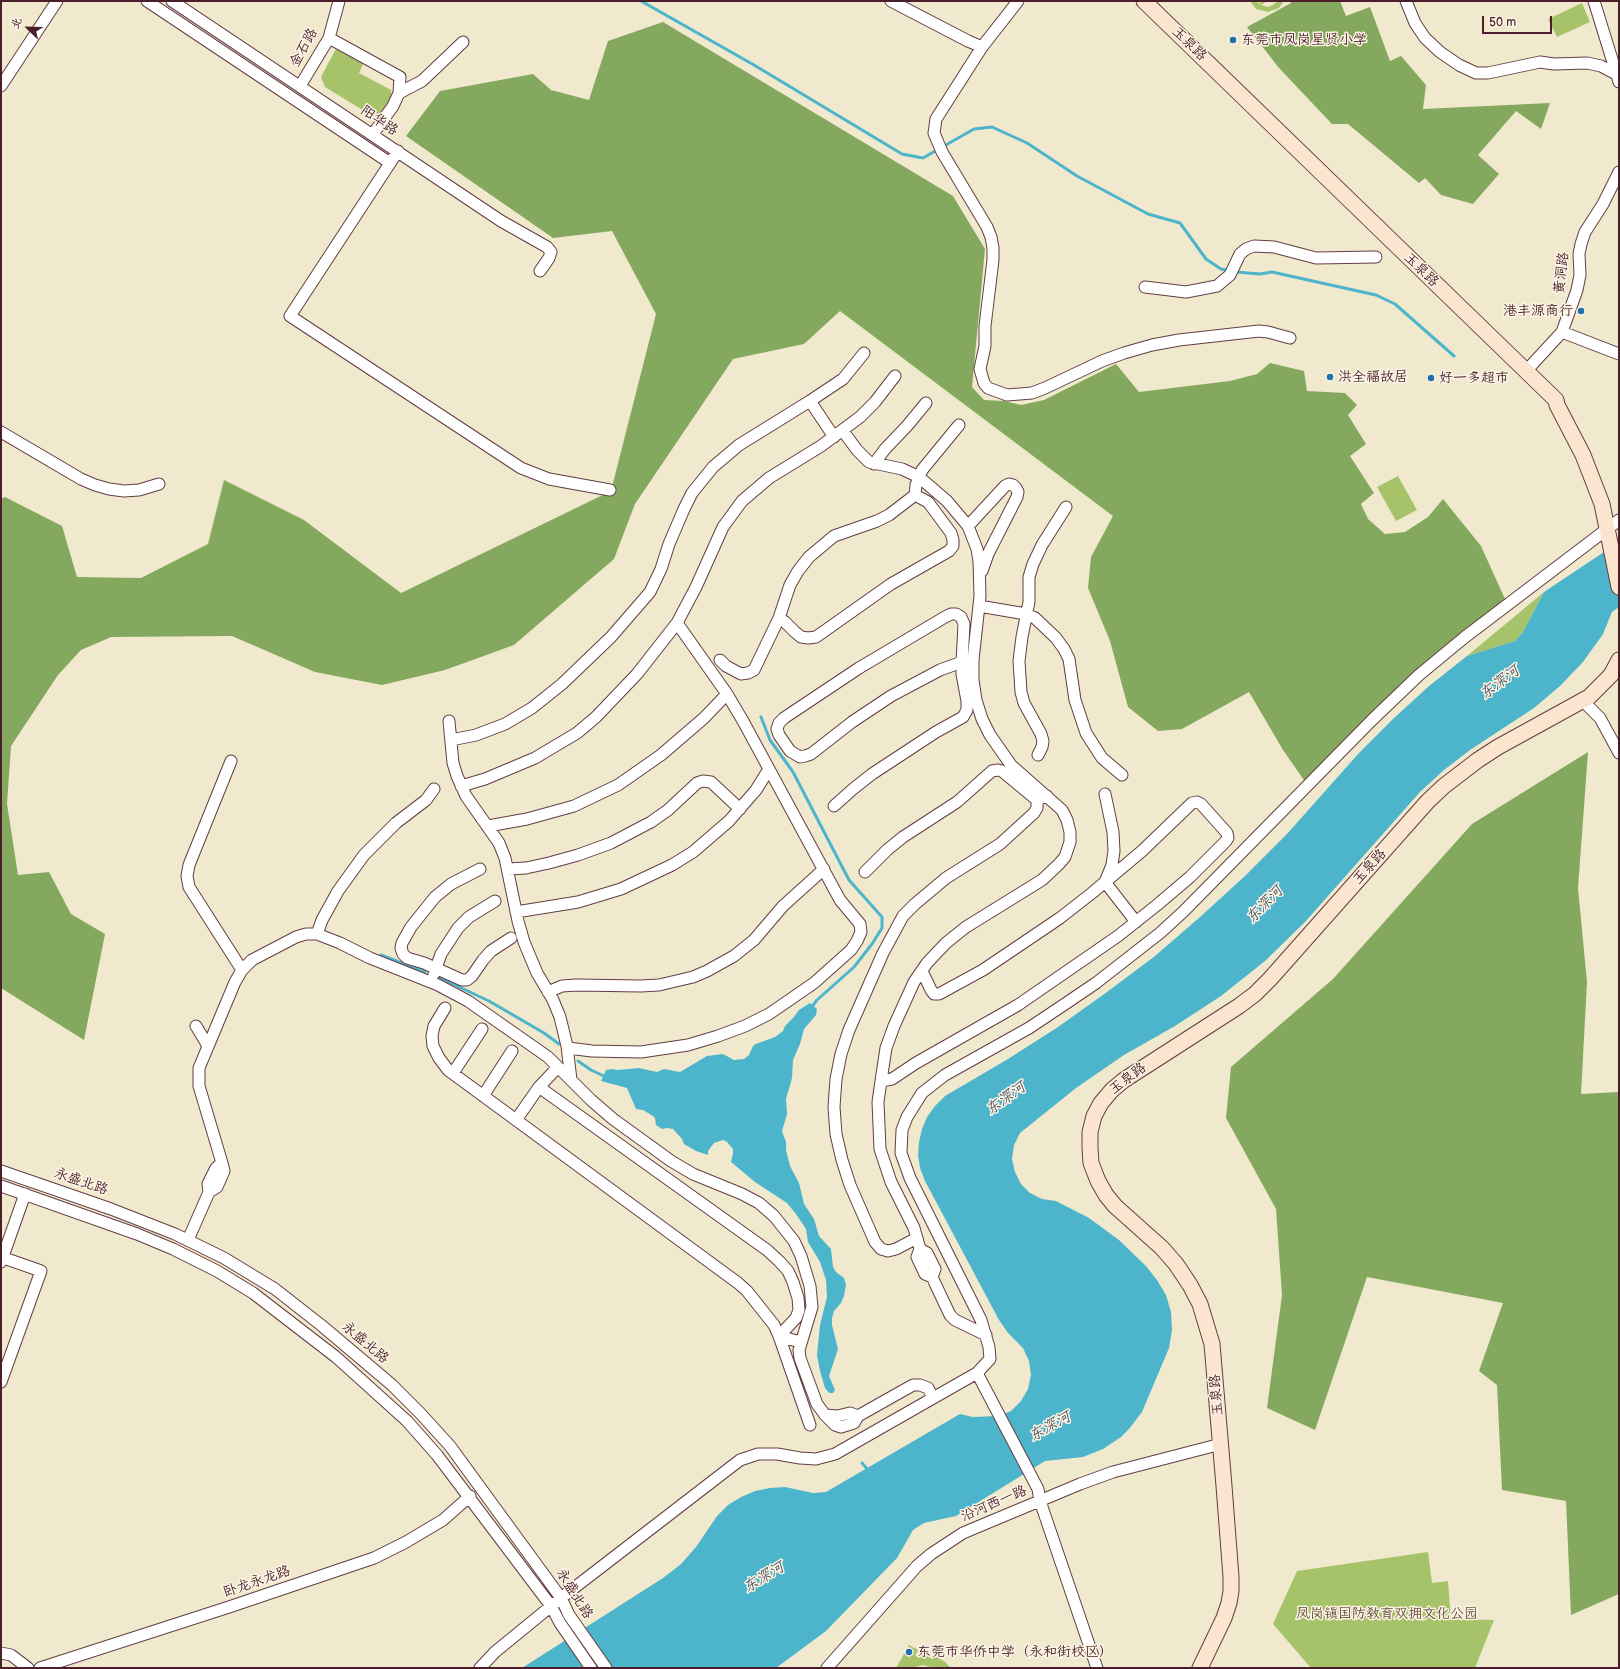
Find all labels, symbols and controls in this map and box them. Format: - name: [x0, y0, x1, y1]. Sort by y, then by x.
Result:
- north arrow: [8, 8, 48, 48]
- scale bar: [1484, 8, 1554, 34]
- text: 50 m: [1489, 15, 1516, 30]
- text: 北: [8, 16, 25, 31]
- street label: 玉泉路: [1168, 23, 1210, 65]
- street label: 金石路: [286, 26, 322, 70]
- place label: 东莞市凤岗星贤小学: [1241, 32, 1367, 48]
- marker: 东莞市凤岗星贤小学: [1228, 35, 1238, 45]
- street label: 阳华路: [357, 102, 401, 140]
- street label: 玉泉路: [1400, 249, 1442, 291]
- street label: 黄洞路: [1551, 251, 1573, 295]
- place label: 港丰源商行: [1503, 303, 1573, 319]
- marker: 港丰源商行: [1576, 306, 1586, 316]
- place label: 洪全福故居: [1338, 369, 1408, 385]
- place label: 好一多超市: [1439, 370, 1509, 386]
- marker: 洪全福故居: [1325, 372, 1335, 382]
- marker: 好一多超市: [1426, 373, 1436, 383]
- water label: 东深河: [1477, 662, 1523, 704]
- street label: 玉泉路: [1350, 846, 1390, 888]
- water label: 东深河: [1243, 883, 1287, 927]
- street label: 玉泉路: [1106, 1060, 1150, 1098]
- water label: 东深河: [983, 1078, 1029, 1120]
- street label: 永盛北路: [52, 1165, 110, 1199]
- street label: 永盛北路: [338, 1319, 392, 1367]
- street label: 玉泉路: [1207, 1373, 1227, 1417]
- water label: 东深河: [1026, 1408, 1074, 1446]
- street label: 沿河西一路: [959, 1483, 1029, 1525]
- water label: 东深河: [740, 1559, 788, 1597]
- street label: 卧龙永龙路: [221, 1563, 293, 1601]
- street label: 永盛北路: [552, 1566, 596, 1622]
- park label: 凤岗镇国防教育双拥文化公园: [1296, 1606, 1478, 1622]
- place label: 东莞市华侨中学（永和街校区）: [917, 1644, 1113, 1660]
- marker: 东莞市华侨中学（永和街校区）: [904, 1647, 914, 1657]

